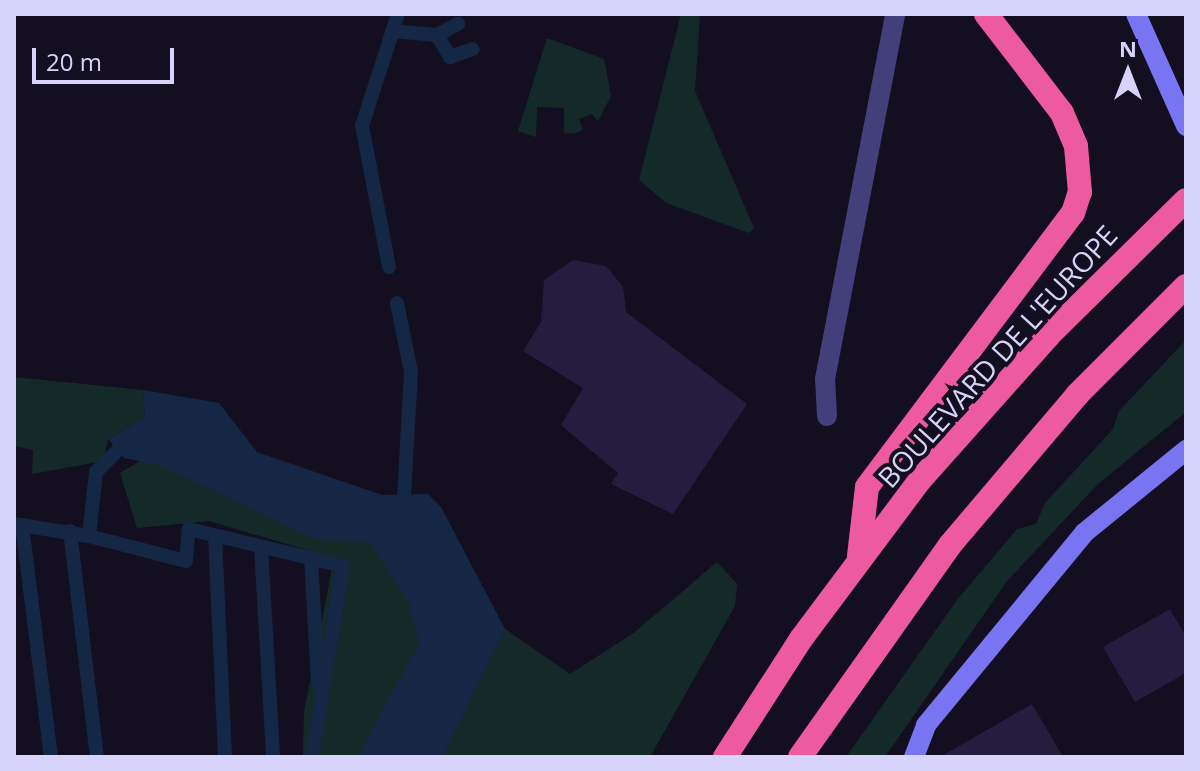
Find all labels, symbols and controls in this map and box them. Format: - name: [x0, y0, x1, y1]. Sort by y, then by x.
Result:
- scale bar: [36, 32, 178, 82]
- north arrow: [1088, 32, 1168, 112]
- text: N: [1119, 33, 1137, 63]
- text: 20 m: [46, 45, 102, 78]
- street label: BOULEVARD DE L'EUROPE: [870, 218, 1124, 494]

